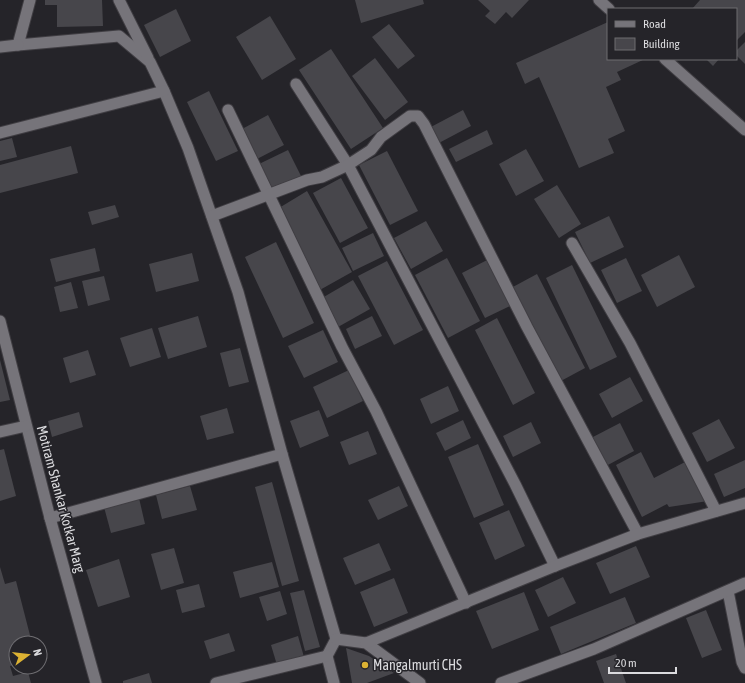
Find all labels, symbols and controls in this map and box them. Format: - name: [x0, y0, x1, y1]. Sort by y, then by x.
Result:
- legend: [607, 8, 737, 60]
- text: Road: [643, 17, 666, 31]
- text: Building: [643, 37, 681, 51]
- street label: Motiram Shankar Kotkar Marg: [34, 424, 88, 574]
- north arrow: [8, 635, 48, 675]
- text: N: [31, 648, 44, 657]
- scale bar: [609, 649, 676, 675]
- text: 20 m: [615, 656, 637, 670]
- place label: Mangalmurti CHS: [373, 657, 462, 673]
- marker: Mangalmurti CHS: [360, 660, 370, 670]

